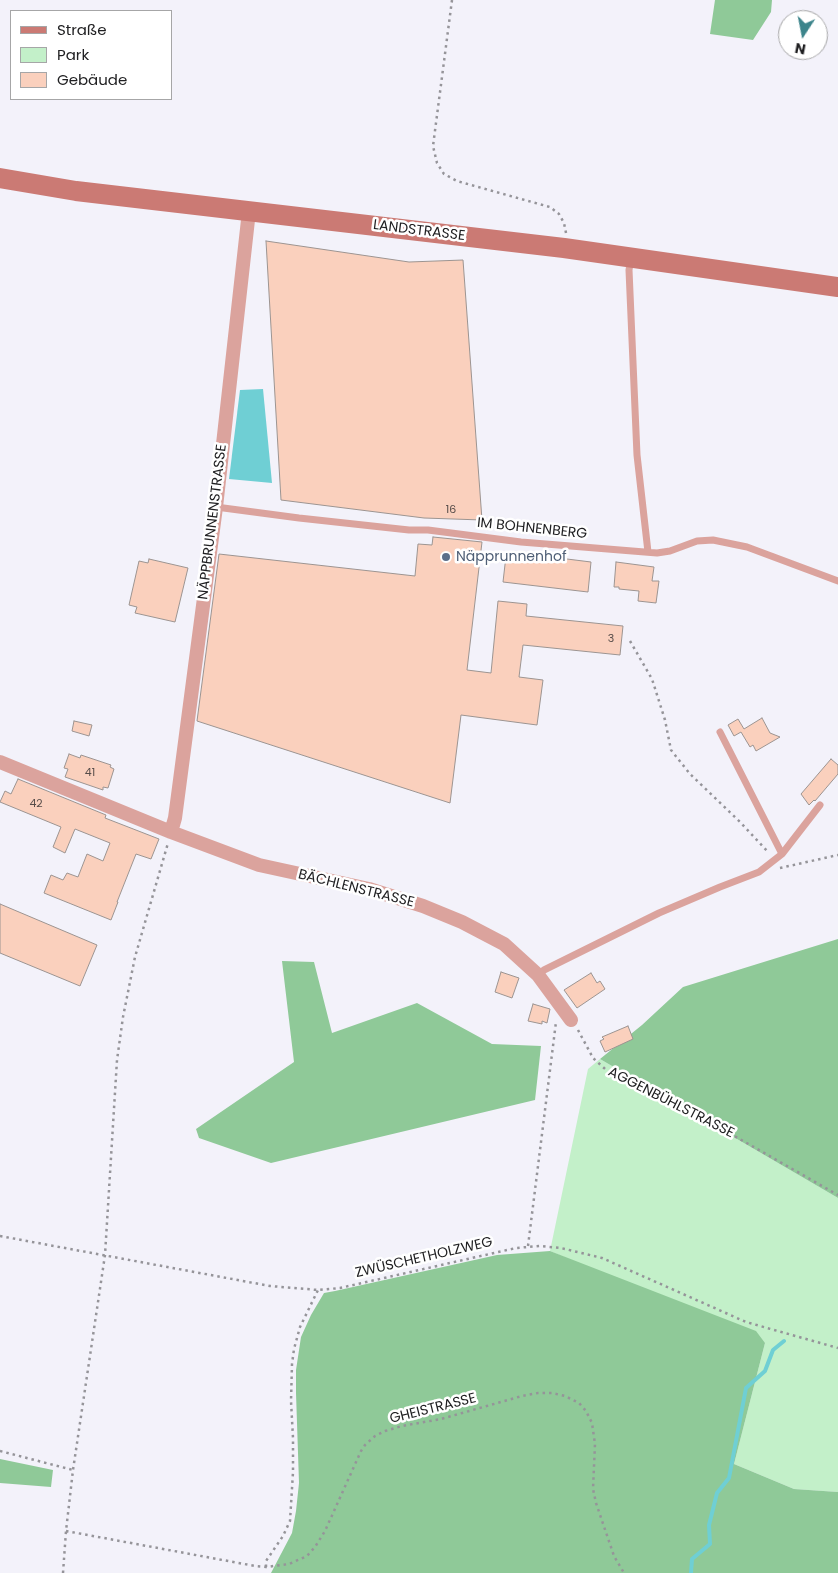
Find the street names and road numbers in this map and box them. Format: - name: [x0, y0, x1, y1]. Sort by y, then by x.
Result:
- street label: LANDSTRASSE: [372, 217, 466, 245]
- street label: NÄPPBRUNNENSTRASSE: [195, 444, 231, 600]
- street label: IM BOHNENBERG: [476, 515, 588, 543]
- street label: BÄCHLENSTRASSE: [296, 866, 416, 912]
- street label: AGGENBÜHLSTRASSE: [605, 1064, 737, 1142]
- street label: ZWÜSCHETHOLZWEG: [354, 1234, 494, 1282]
- street label: GHEISTRASSE: [388, 1390, 478, 1428]

